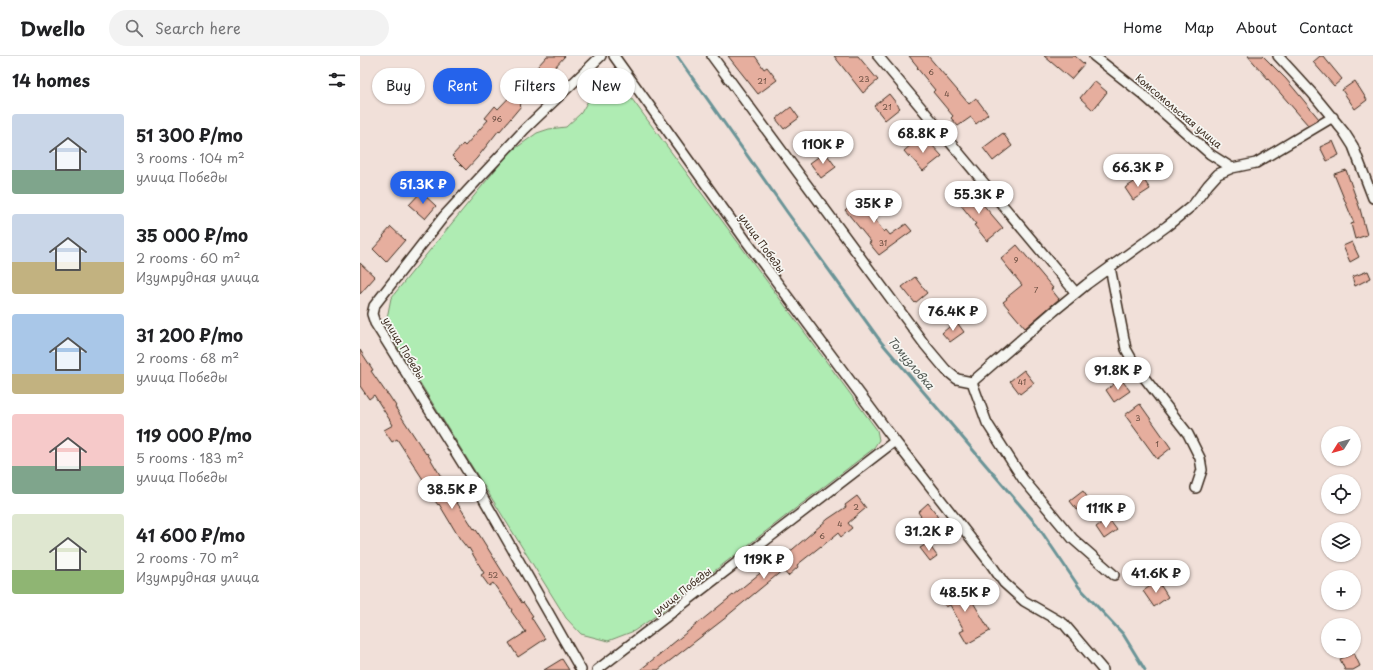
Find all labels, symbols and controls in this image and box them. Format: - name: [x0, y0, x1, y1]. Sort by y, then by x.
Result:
- search box: [109, 10, 389, 46]
- text: Dwello: [20, 14, 85, 42]
- text: Search here: [155, 16, 241, 39]
- icon: search: [123, 17, 145, 39]
- text: Home: [1123, 17, 1162, 38]
- text: Map: [1184, 17, 1214, 38]
- text: About: [1236, 17, 1277, 38]
- text: Contact: [1299, 17, 1353, 38]
- house number: 6: [928, 66, 934, 78]
- text: 14 homes: [12, 67, 90, 93]
- chip: Buy: [372, 68, 425, 104]
- chip: Rent: [433, 68, 492, 104]
- chip: Filters: [500, 68, 569, 104]
- chip: New: [577, 68, 635, 104]
- icon: filters: [326, 69, 348, 91]
- street label: Комсомольская улица: [1133, 70, 1226, 152]
- house number: 23: [859, 73, 869, 85]
- house number: 21: [757, 75, 767, 87]
- house number: 4: [944, 88, 950, 100]
- house number: 21: [882, 101, 892, 113]
- house number: 96: [492, 113, 502, 125]
- pin: 68.8K ₽: [886, 120, 960, 154]
- text: 51 300 ₽/mo: [136, 122, 243, 148]
- text: 68.8K ₽: [898, 123, 948, 142]
- icon: home: [44, 130, 92, 178]
- pin: 110K ₽: [790, 131, 856, 165]
- text: 110K ₽: [802, 134, 844, 153]
- text: 3 rooms · 104 m²: [136, 148, 245, 167]
- pin: 66.3K ₽: [1101, 154, 1175, 188]
- text: 66.3K ₽: [1112, 157, 1164, 176]
- text: улица Победы: [136, 167, 228, 186]
- pin: 51.3K ₽: [386, 171, 460, 205]
- text: 51.3K ₽: [399, 174, 447, 193]
- pin: 55.3K ₽: [942, 181, 1016, 215]
- text: 55.3K ₽: [954, 184, 1004, 203]
- pin: 35K ₽: [846, 190, 902, 224]
- text: 35K ₽: [855, 193, 893, 212]
- street label: улица Победы: [736, 210, 789, 276]
- text: 35 000 ₽/mo: [136, 222, 248, 248]
- icon: home: [44, 230, 92, 278]
- house number: 31: [879, 237, 887, 249]
- text: 2 rooms · 60 m²: [136, 248, 241, 267]
- house number: 9: [1014, 254, 1019, 266]
- text: Изумрудная улица: [136, 267, 259, 286]
- house number: 7: [1034, 284, 1039, 296]
- pin: 76.4K ₽: [916, 298, 990, 332]
- text: 76.4K ₽: [928, 301, 978, 320]
- street label: улица Победы: [380, 314, 429, 382]
- text: 31 200 ₽/mo: [136, 322, 243, 348]
- icon: home: [44, 330, 92, 378]
- water label: Томузловка: [884, 332, 939, 394]
- text: 2 rooms · 68 m²: [136, 348, 239, 367]
- pin: 91.8K ₽: [1081, 357, 1155, 391]
- text: 91.8K ₽: [1094, 360, 1142, 379]
- text: улица Победы: [136, 367, 228, 386]
- house number: 41: [1018, 376, 1026, 388]
- house number: 3: [1135, 412, 1141, 424]
- text: 119 000 ₽/mo: [136, 422, 252, 448]
- north arrow: [1321, 426, 1361, 466]
- map controls: [1321, 426, 1361, 658]
- icon: home: [44, 430, 92, 478]
- house number: 1: [1155, 438, 1159, 450]
- text: 5 rooms · 183 m²: [136, 448, 244, 467]
- text: улица Победы: [136, 467, 228, 486]
- button: locate: [1321, 474, 1361, 514]
- pin: 38.5K ₽: [415, 476, 489, 510]
- text: 38.5K ₽: [427, 479, 477, 498]
- pin: 111K ₽: [1073, 495, 1139, 529]
- text: 111K ₽: [1086, 498, 1126, 517]
- house number: 2: [853, 501, 859, 513]
- house number: 4: [837, 518, 843, 530]
- pin: 31.2K ₽: [892, 518, 966, 552]
- text: 31.2K ₽: [904, 521, 954, 540]
- text: 41 600 ₽/mo: [136, 522, 245, 548]
- button: layers: [1321, 522, 1361, 562]
- icon: home: [44, 530, 92, 578]
- house number: 6: [819, 530, 825, 542]
- pin: 119K ₽: [731, 546, 797, 580]
- text: 2 rooms · 70 m²: [136, 548, 239, 567]
- text: 119K ₽: [743, 549, 785, 568]
- pin: 41.6K ₽: [1119, 560, 1193, 594]
- street label: улица Победы: [649, 563, 714, 618]
- text: 41.6K ₽: [1131, 563, 1181, 582]
- text: Изумрудная улица: [136, 567, 259, 586]
- house number: 52: [488, 569, 499, 581]
- button: +: [1321, 570, 1361, 610]
- pin: 48.5K ₽: [928, 579, 1002, 613]
- text: 48.5K ₽: [940, 582, 990, 601]
- button: −: [1321, 618, 1361, 658]

